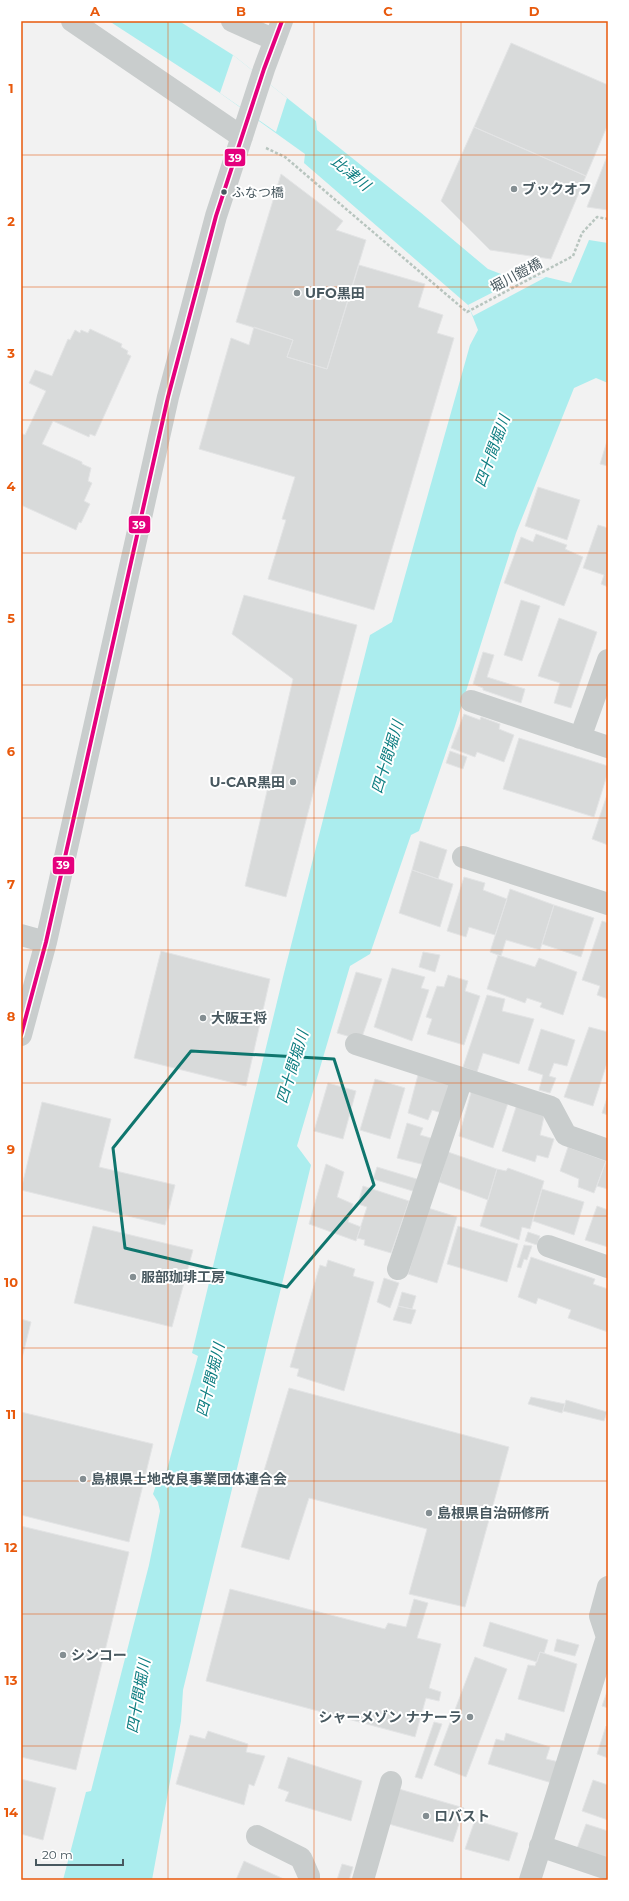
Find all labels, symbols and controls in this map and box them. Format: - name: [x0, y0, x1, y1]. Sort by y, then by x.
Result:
- text: A: [89, 3, 101, 19]
- text: B: [236, 3, 246, 19]
- text: C: [383, 3, 393, 19]
- text: D: [529, 3, 540, 19]
- text: 1: [8, 80, 14, 96]
- line badge: 39: [224, 148, 246, 167]
- text: 39: [227, 151, 242, 165]
- water label: 比津川: [328, 151, 376, 196]
- place label: ブックオフ: [522, 180, 592, 198]
- place label: ふなつ橋: [232, 184, 284, 200]
- marker: ブックオフ: [509, 184, 519, 194]
- marker: ふなつ橋: [219, 187, 229, 197]
- text: 2: [7, 213, 15, 229]
- street label: 堀川鎧橋: [487, 254, 545, 296]
- place label: UFO黒田: [305, 284, 365, 302]
- marker: UFO黒田: [292, 288, 302, 298]
- text: 3: [6, 345, 15, 361]
- water label: 四十間堀川: [470, 411, 514, 489]
- text: 4: [7, 478, 16, 494]
- line badge: 39: [128, 515, 151, 534]
- text: 39: [131, 518, 146, 532]
- text: 5: [7, 610, 15, 626]
- water label: 四十間堀川: [367, 716, 408, 796]
- text: 6: [7, 743, 16, 759]
- place label: U-CAR黒田: [210, 773, 285, 791]
- marker: U-CAR黒田: [288, 777, 298, 787]
- line badge: 39: [52, 856, 75, 875]
- text: 39: [55, 858, 70, 872]
- text: 7: [7, 876, 15, 892]
- text: 8: [7, 1008, 16, 1024]
- place label: 大阪王将: [211, 1009, 267, 1027]
- marker: 大阪王将: [198, 1013, 208, 1023]
- water label: 四十間堀川: [272, 1026, 313, 1106]
- text: 9: [7, 1141, 15, 1157]
- place label: 服部珈琲工房: [141, 1268, 225, 1286]
- marker: 服部珈琲工房: [128, 1272, 138, 1282]
- text: 10: [4, 1274, 18, 1290]
- water label: 四十間堀川: [192, 1339, 229, 1419]
- text: 11: [6, 1406, 16, 1422]
- place label: 島根県土地改良事業団体連合会: [91, 1470, 287, 1488]
- marker: 島根県土地改良事業団体連合会: [78, 1474, 88, 1484]
- place label: 島根県自治研修所: [437, 1504, 549, 1522]
- marker: 島根県自治研修所: [424, 1508, 434, 1518]
- text: 12: [5, 1539, 18, 1555]
- place label: シンコー: [71, 1646, 127, 1664]
- marker: シンコー: [58, 1650, 68, 1660]
- water label: 四十間堀川: [122, 1655, 154, 1735]
- text: 13: [5, 1672, 18, 1688]
- place label: シャーメゾン ナナーラ: [319, 1708, 462, 1726]
- marker: シャーメゾン ナナーラ: [465, 1712, 475, 1722]
- text: 14: [4, 1804, 18, 1820]
- place label: ロバスト: [434, 1807, 490, 1825]
- marker: ロバスト: [421, 1811, 431, 1821]
- scale bar: [36, 1841, 123, 1867]
- text: 20 m: [42, 1847, 73, 1862]

